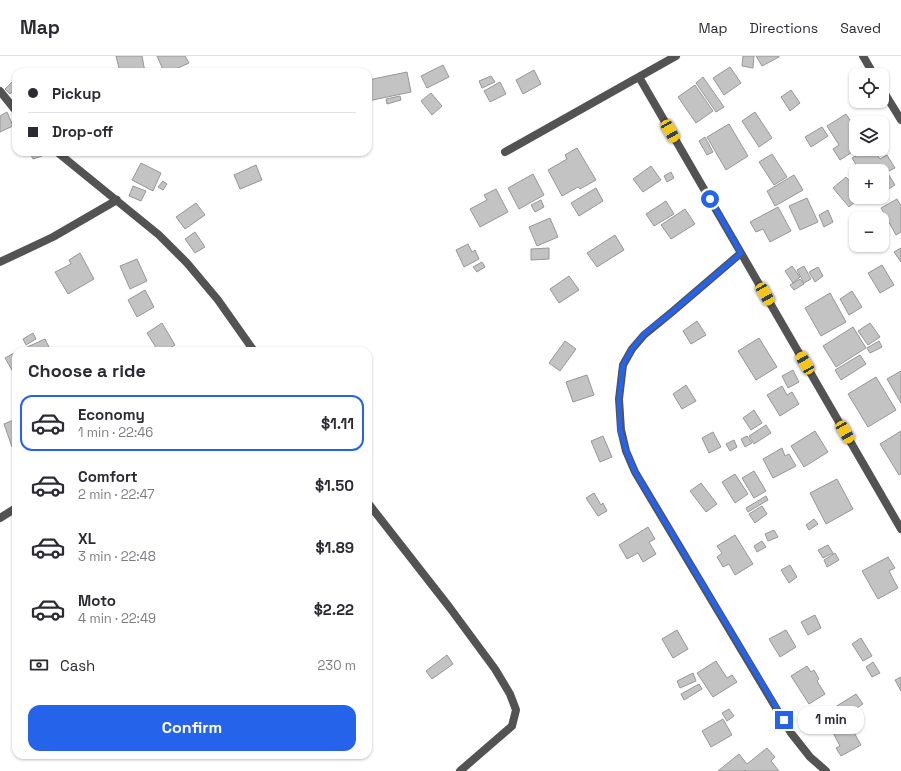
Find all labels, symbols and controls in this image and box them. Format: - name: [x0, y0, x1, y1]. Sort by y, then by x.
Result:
- text: Map: [20, 15, 60, 40]
- text: Map: [698, 19, 728, 37]
- text: Directions: [750, 19, 818, 37]
- text: Saved: [840, 19, 881, 37]
- map controls: [849, 68, 889, 252]
- button: locate: [849, 68, 889, 108]
- text: Pickup: [52, 84, 101, 103]
- button: layers: [849, 116, 889, 156]
- car: [659, 118, 681, 144]
- text: Drop-off: [52, 122, 113, 141]
- button: +: [849, 164, 889, 204]
- route start: [701, 190, 719, 208]
- button: −: [849, 212, 889, 252]
- car: [754, 281, 776, 307]
- car: [794, 350, 816, 376]
- text: Choose a ride: [28, 359, 146, 382]
- icon: car: [30, 405, 66, 441]
- text: Economy: [78, 405, 145, 424]
- text: $1.11: [321, 414, 354, 433]
- car: [834, 419, 856, 445]
- text: 1 min · 22:46: [78, 424, 153, 441]
- icon: car: [30, 467, 66, 503]
- text: Comfort: [78, 467, 138, 486]
- text: $1.50: [315, 476, 354, 495]
- text: 2 min · 22:47: [78, 486, 155, 503]
- icon: car: [30, 529, 66, 565]
- text: XL: [78, 529, 96, 548]
- text: $1.89: [315, 538, 354, 557]
- text: 3 min · 22:48: [78, 548, 156, 565]
- icon: car: [30, 591, 66, 627]
- text: Moto: [78, 591, 116, 610]
- text: $2.22: [314, 600, 354, 619]
- text: 4 min · 22:49: [78, 610, 156, 627]
- icon: cash: [28, 654, 50, 676]
- text: Cash: [60, 656, 95, 675]
- text: 230 m: [318, 657, 356, 674]
- button: Confirm: [28, 705, 356, 751]
- callout: 1 min: [798, 706, 864, 734]
- route end: [775, 711, 793, 729]
- text: 1 min: [815, 711, 847, 728]

